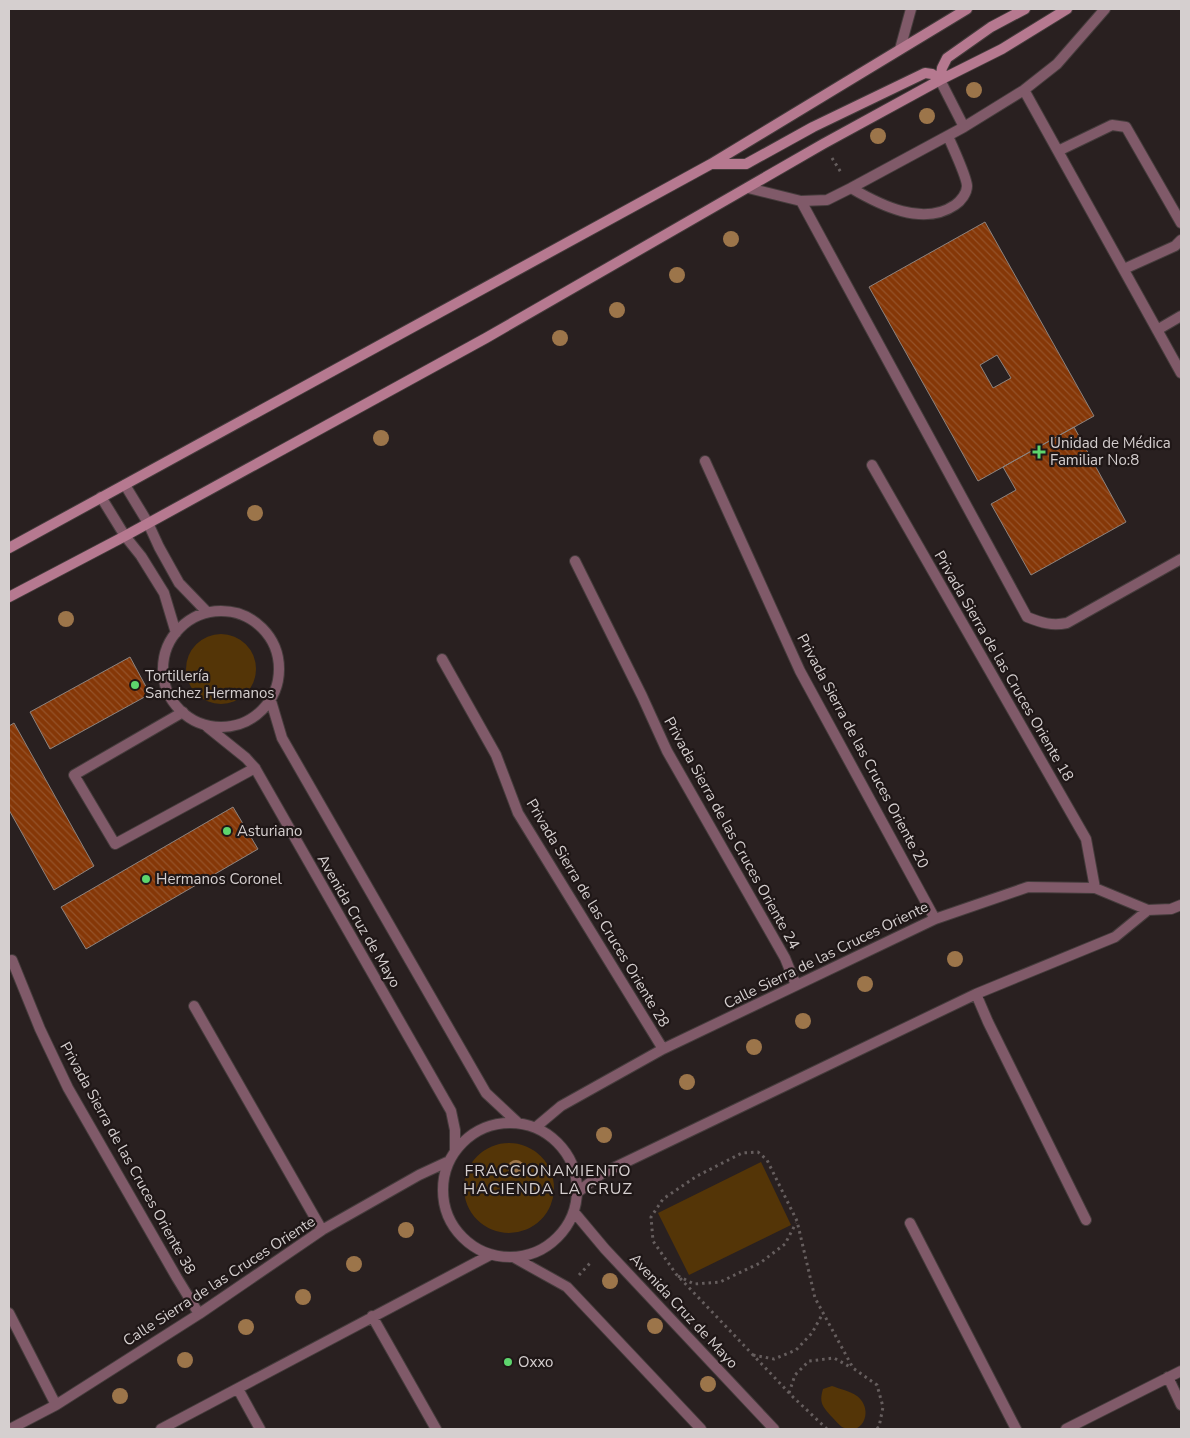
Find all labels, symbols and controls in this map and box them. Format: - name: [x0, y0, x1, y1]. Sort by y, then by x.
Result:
- place label: Unidad de Médica Familiar No:8: [1050, 433, 1171, 470]
- marker: Unidad de Médica Familiar No:8: [1032, 445, 1046, 459]
- street label: Privada Sierra de las Cruces Oriente 18: [930, 547, 1078, 785]
- street label: Privada Sierra de las Cruces Oriente 20: [792, 630, 934, 872]
- place label: Tortillería Sanchez Hermanos: [145, 666, 275, 703]
- marker: Tortillería Sanchez Hermanos: [129, 679, 141, 691]
- street label: Privada Sierra de las Cruces Oriente 24: [659, 713, 805, 953]
- street label: Privada Sierra de las Cruces Oriente 28: [522, 795, 674, 1031]
- place label: Asturiano: [237, 821, 302, 841]
- marker: Asturiano: [221, 825, 233, 837]
- street label: Avenida Cruz de Mayo: [313, 851, 405, 991]
- place label: Hermanos Coronel: [156, 869, 283, 889]
- marker: Hermanos Coronel: [140, 873, 152, 885]
- street label: Calle Sierra de las Cruces Oriente: [720, 897, 932, 1013]
- street label: Privada Sierra de las Cruces Oriente 38: [55, 1038, 201, 1278]
- district label: FRACCIONAMIENTO HACIENDA LA CRUZ: [463, 1160, 633, 1200]
- street label: Calle Sierra de las Cruces Oriente: [119, 1211, 319, 1351]
- street label: Avenida Cruz de Mayo: [625, 1249, 743, 1373]
- place label: Oxxo: [518, 1352, 553, 1372]
- marker: Oxxo: [502, 1356, 514, 1368]

